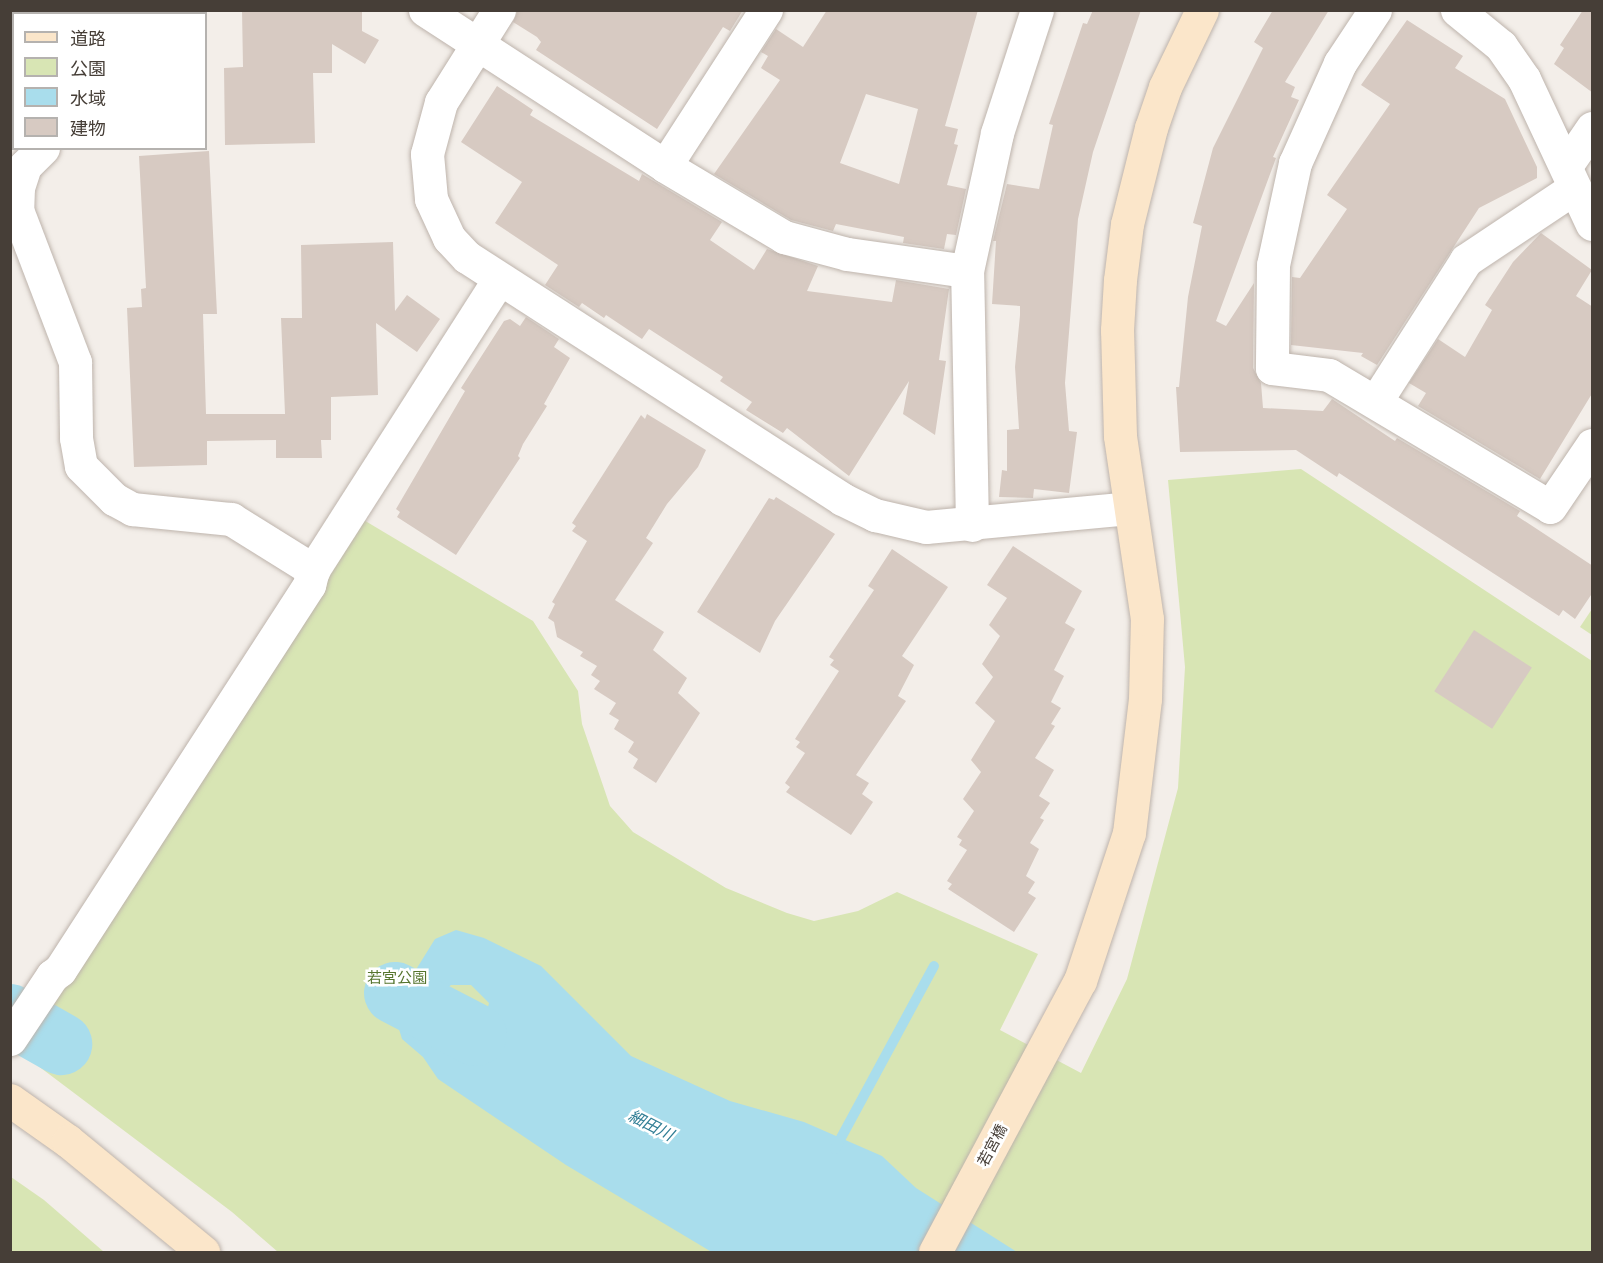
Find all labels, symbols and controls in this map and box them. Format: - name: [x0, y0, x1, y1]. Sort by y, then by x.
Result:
- legend: [12, 12, 207, 150]
- text: 道路: [70, 28, 106, 48]
- text: 公園: [70, 58, 106, 78]
- text: 水域: [70, 88, 106, 108]
- text: 建物: [70, 118, 106, 138]
- park label: 若宮公園: [367, 969, 427, 987]
- water label: 細田川: [625, 1106, 677, 1144]
- street label: 若宮橋: [973, 1121, 1011, 1169]

